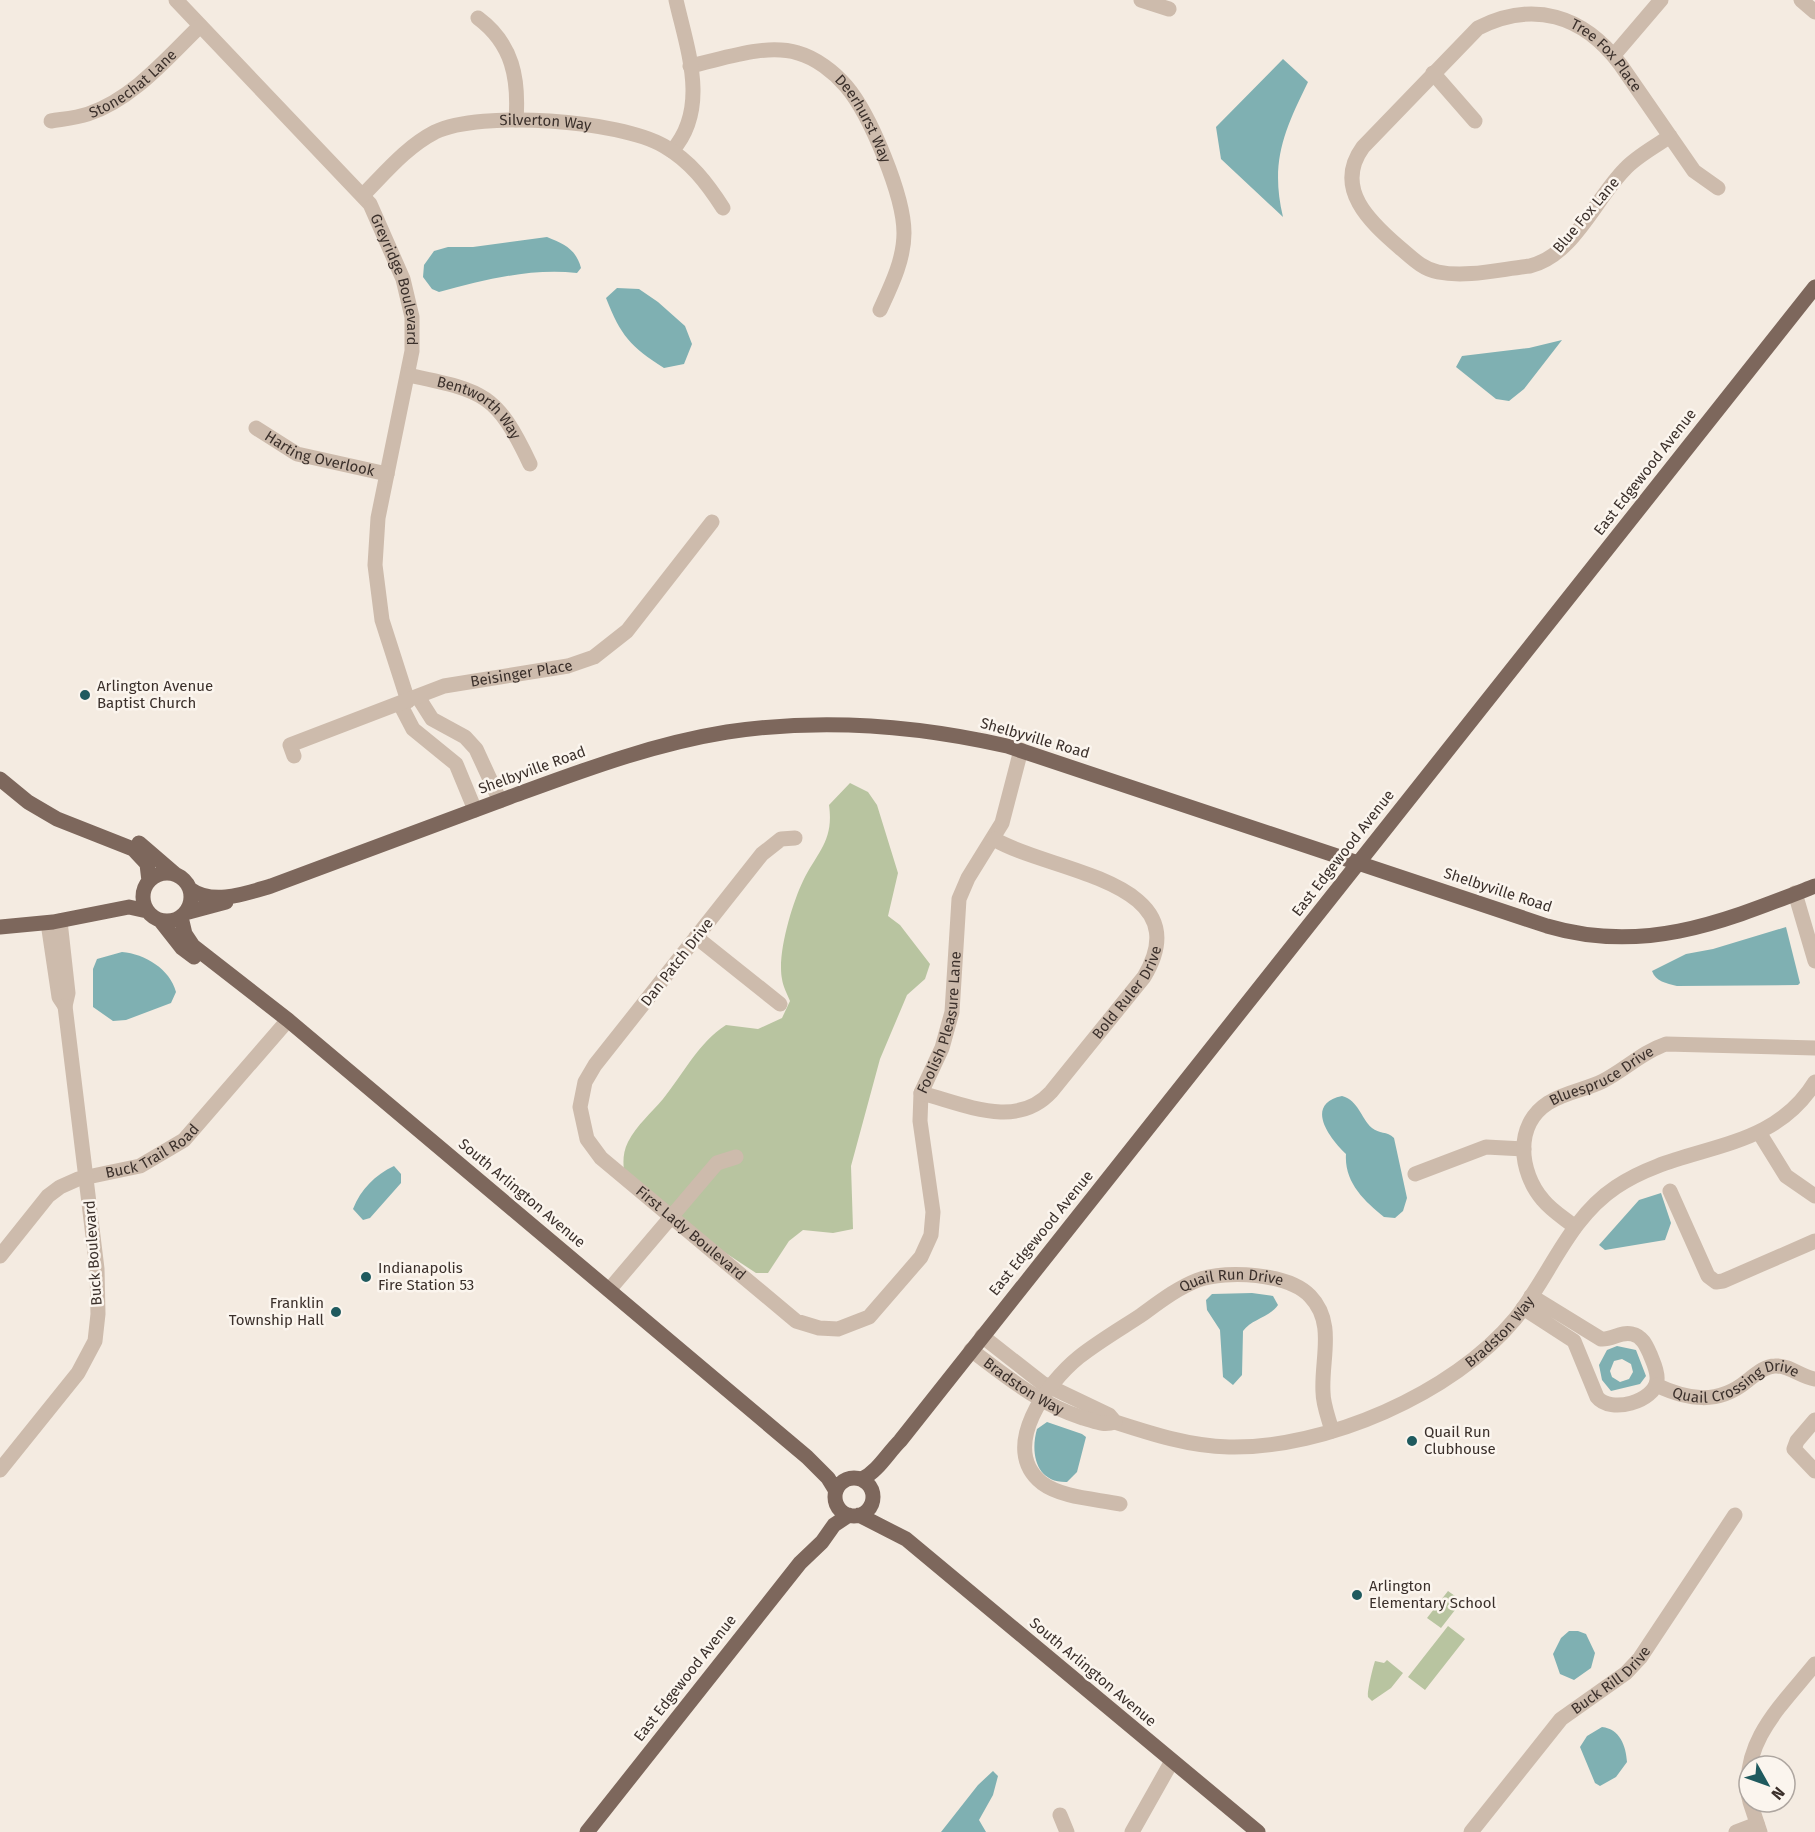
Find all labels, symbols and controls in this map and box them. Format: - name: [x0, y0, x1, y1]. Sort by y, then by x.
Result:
- street label: Tree Fox Place: [1568, 15, 1646, 95]
- street label: Stonechat Lane: [86, 46, 180, 122]
- street label: Deerhurst Way: [831, 71, 895, 166]
- street label: Silverton Way: [499, 111, 593, 134]
- street label: Blue Fox Lane: [1549, 173, 1623, 257]
- street label: Greyridge Boulevard: [366, 211, 421, 345]
- street label: Bentworth Way: [435, 373, 525, 443]
- street label: East Edgewood Avenue: [1590, 405, 1700, 539]
- street label: Harting Overlook: [261, 427, 377, 480]
- street label: Beisinger Place: [469, 656, 575, 691]
- place label: Arlington Avenue Baptist Church: [97, 677, 213, 712]
- marker: Arlington Avenue Baptist Church: [78, 688, 92, 702]
- street label: Shelbyville Road: [978, 714, 1092, 762]
- street label: Shelbyville Road: [476, 742, 588, 798]
- street label: East Edgewood Avenue: [1288, 786, 1398, 920]
- street label: Shelbyville Road: [1442, 864, 1554, 916]
- street label: Dan Patch Drive: [637, 914, 717, 1010]
- street label: Bold Ruler Drive: [1088, 944, 1165, 1043]
- street label: Foolish Pleasure Lane: [913, 951, 965, 1097]
- street label: Bluespruce Drive: [1546, 1042, 1657, 1109]
- street label: Buck Trail Road: [104, 1120, 203, 1182]
- street label: South Arlington Avenue: [455, 1135, 589, 1251]
- street label: East Edgewood Avenue: [985, 1167, 1097, 1299]
- street label: First Lady Boulevard: [632, 1182, 749, 1284]
- street label: Buck Boulevard: [80, 1200, 106, 1306]
- place label: Indianapolis Fire Station 53: [378, 1259, 474, 1294]
- street label: Quail Run Drive: [1176, 1266, 1286, 1296]
- marker: Indianapolis Fire Station 53: [359, 1270, 373, 1284]
- street label: Bradston Way: [1461, 1292, 1538, 1371]
- place label: Franklin Township Hall: [229, 1294, 325, 1329]
- marker: Franklin Township Hall: [329, 1305, 343, 1319]
- street label: Bradston Way: [980, 1354, 1067, 1419]
- street label: Quail Crossing Drive: [1670, 1357, 1802, 1407]
- place label: Quail Run Clubhouse: [1424, 1423, 1496, 1458]
- marker: Quail Run Clubhouse: [1405, 1434, 1419, 1448]
- place label: Arlington Elementary School: [1369, 1577, 1497, 1612]
- marker: Arlington Elementary School: [1350, 1588, 1364, 1602]
- street label: East Edgewood Avenue: [630, 1611, 740, 1745]
- street label: South Arlington Avenue: [1026, 1614, 1160, 1730]
- street label: Buck Rill Drive: [1568, 1643, 1654, 1718]
- north arrow: [1737, 1754, 1797, 1814]
- text: N: [1767, 1783, 1789, 1803]

